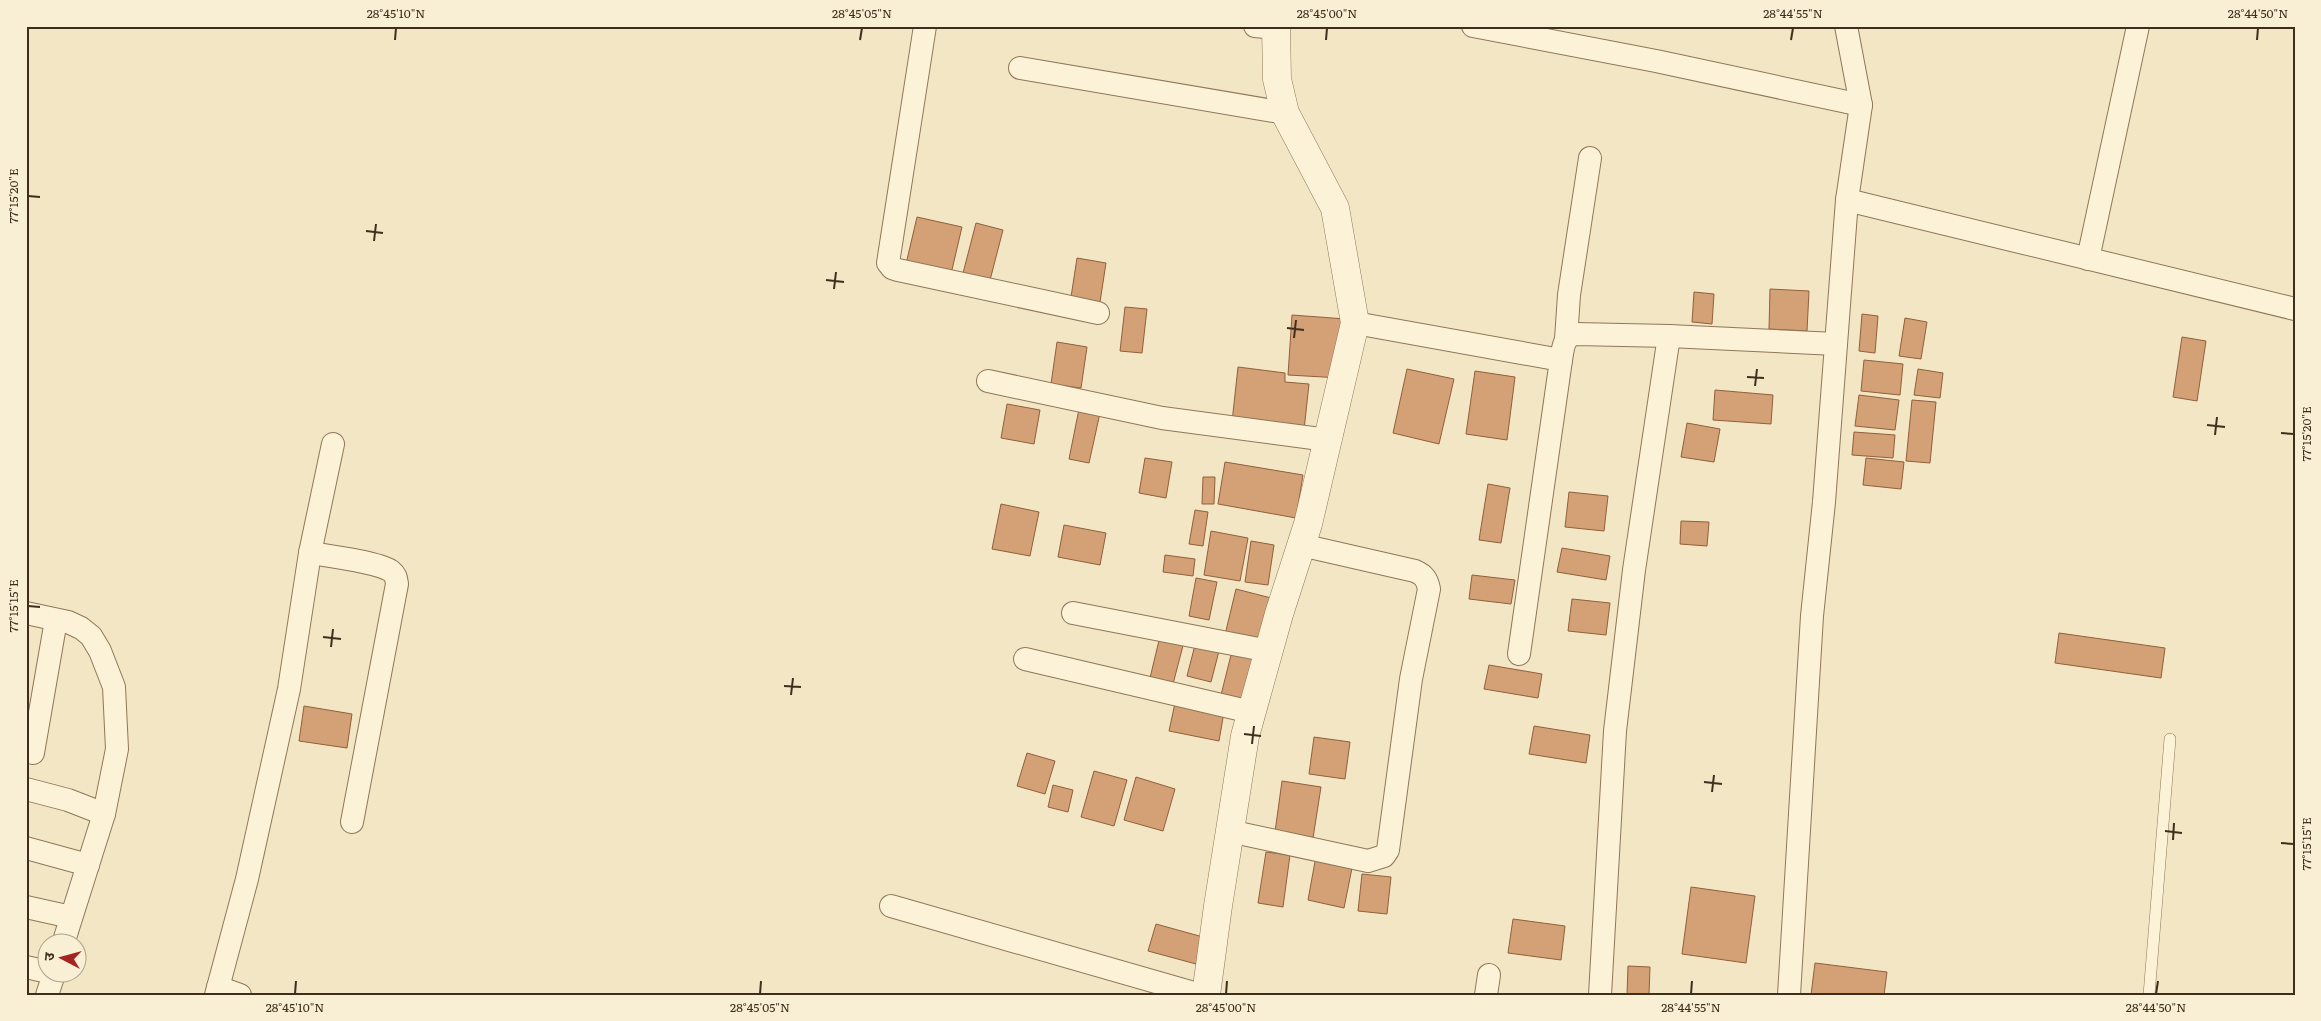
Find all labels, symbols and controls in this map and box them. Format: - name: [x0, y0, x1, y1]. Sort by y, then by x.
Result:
- text: 28°45'10"N: [367, 4, 425, 22]
- text: 28°45'05"N: [832, 4, 892, 22]
- text: 28°45'00"N: [1297, 4, 1357, 22]
- text: 28°44'55"N: [1763, 4, 1823, 22]
- text: 28°44'50"N: [2228, 4, 2288, 22]
- text: 77°15'20"E: [4, 168, 22, 224]
- text: 77°15'20"E: [2297, 406, 2315, 462]
- text: 77°15'15"E: [4, 579, 22, 633]
- text: 77°15'15"E: [2297, 817, 2315, 871]
- north arrow: [38, 934, 88, 984]
- text: उ: [38, 951, 59, 962]
- text: 28°45'10"N: [266, 998, 324, 1016]
- text: 28°45'05"N: [730, 998, 790, 1016]
- text: 28°45'00"N: [1196, 998, 1256, 1016]
- text: 28°44'55"N: [1661, 998, 1721, 1016]
- text: 28°44'50"N: [2126, 998, 2186, 1016]

